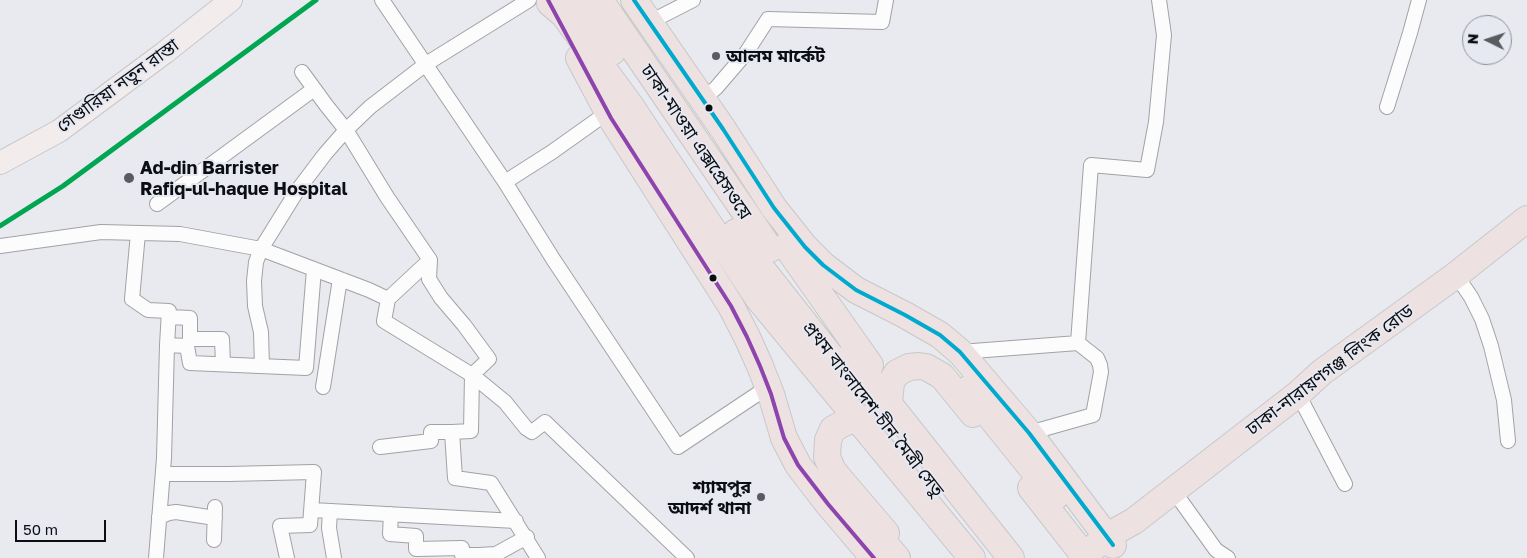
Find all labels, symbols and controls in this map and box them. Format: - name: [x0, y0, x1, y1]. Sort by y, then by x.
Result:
- north arrow: [1462, 15, 1512, 65]
- text: N: [1464, 33, 1481, 45]
- street label: গেণ্ডারিয়া নতুন রাস্তা: [53, 35, 183, 137]
- place label: আলম মার্কেট: [726, 45, 825, 67]
- marker: আলম মার্কেট: [710, 50, 722, 62]
- street label: ঢাকা-মাওয়া এক্সপ্রেসওয়ে: [636, 60, 756, 224]
- unlabelled marker: [704, 103, 714, 113]
- place label: Ad-din Barrister Rafiq-ul-haque Hospital: [140, 157, 348, 200]
- marker: Ad-din Barrister Rafiq-ul-haque Hospital: [122, 171, 136, 185]
- unlabelled marker: [708, 273, 718, 283]
- street label: ঢাকা-নারায়ণগঞ্জ লিংক রোড: [1242, 300, 1418, 440]
- street label: প্রথম বাংলাদেশ-চীন মৈত্রী সেতু: [798, 317, 948, 501]
- place label: শ্যামপুর আদর্শ থানা: [668, 476, 751, 518]
- marker: শ্যামপুর আদর্শ থানা: [755, 491, 767, 503]
- scale bar: [18, 510, 109, 542]
- text: 50 m: [23, 520, 58, 538]

